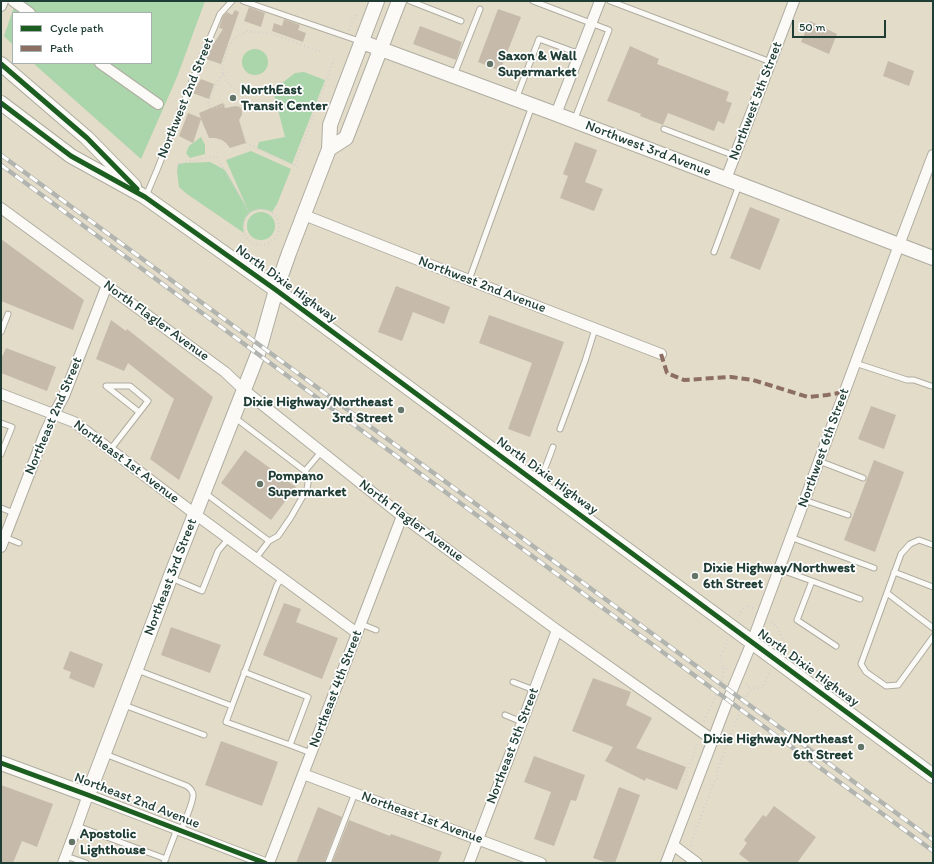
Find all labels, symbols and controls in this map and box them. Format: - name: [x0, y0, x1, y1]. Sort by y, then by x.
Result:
- legend: [12, 12, 152, 64]
- scale bar: [794, 12, 888, 38]
- text: 50 m: [799, 20, 825, 34]
- text: Cycle path: [50, 21, 104, 35]
- street label: Northwest 2nd Street: [154, 35, 218, 161]
- street label: Northwest 5th Street: [726, 39, 786, 163]
- text: Path: [50, 41, 73, 55]
- place label: Saxon & Wall Supermarket: [498, 48, 577, 80]
- marker: Saxon & Wall Supermarket: [485, 59, 495, 69]
- place label: NorthEast Transit Center: [241, 82, 327, 114]
- marker: NorthEast Transit Center: [228, 93, 238, 103]
- street label: Northwest 3rd Avenue: [583, 117, 713, 181]
- street label: North Dixie Highway: [232, 241, 340, 327]
- street label: Northwest 2nd Avenue: [416, 253, 548, 317]
- street label: North Flagler Avenue: [100, 277, 212, 365]
- street label: Northeast 2nd Street: [22, 355, 86, 477]
- street label: Northwest 6th Street: [795, 386, 853, 510]
- place label: Dixie Highway/Northeast 3rd Street: [243, 394, 393, 426]
- marker: Dixie Highway/Northeast 3rd Street: [396, 405, 406, 415]
- street label: Northeast 1st Avenue: [70, 417, 182, 507]
- street label: North Dixie Highway: [493, 433, 601, 519]
- place label: Pompano Supermarket: [268, 468, 347, 500]
- street label: North Flagler Avenue: [355, 476, 467, 566]
- marker: Pompano Supermarket: [255, 479, 265, 489]
- street label: Northeast 3rd Street: [141, 516, 201, 638]
- place label: Dixie Highway/Northwest 6th Street: [703, 560, 855, 592]
- marker: Dixie Highway/Northwest 6th Street: [690, 571, 700, 581]
- street label: North Dixie Highway: [754, 625, 862, 711]
- street label: Northeast 4th Street: [306, 628, 366, 750]
- street label: Northeast 5th Street: [483, 685, 543, 807]
- place label: Dixie Highway/Northeast 6th Street: [703, 731, 853, 764]
- marker: Dixie Highway/Northeast 6th Street: [856, 742, 866, 752]
- street label: Northeast 2nd Avenue: [72, 769, 202, 833]
- street label: Northeast 1st Avenue: [359, 788, 485, 848]
- place label: Apostolic Lighthouse: [80, 826, 146, 858]
- marker: Apostolic Lighthouse: [67, 837, 77, 847]

